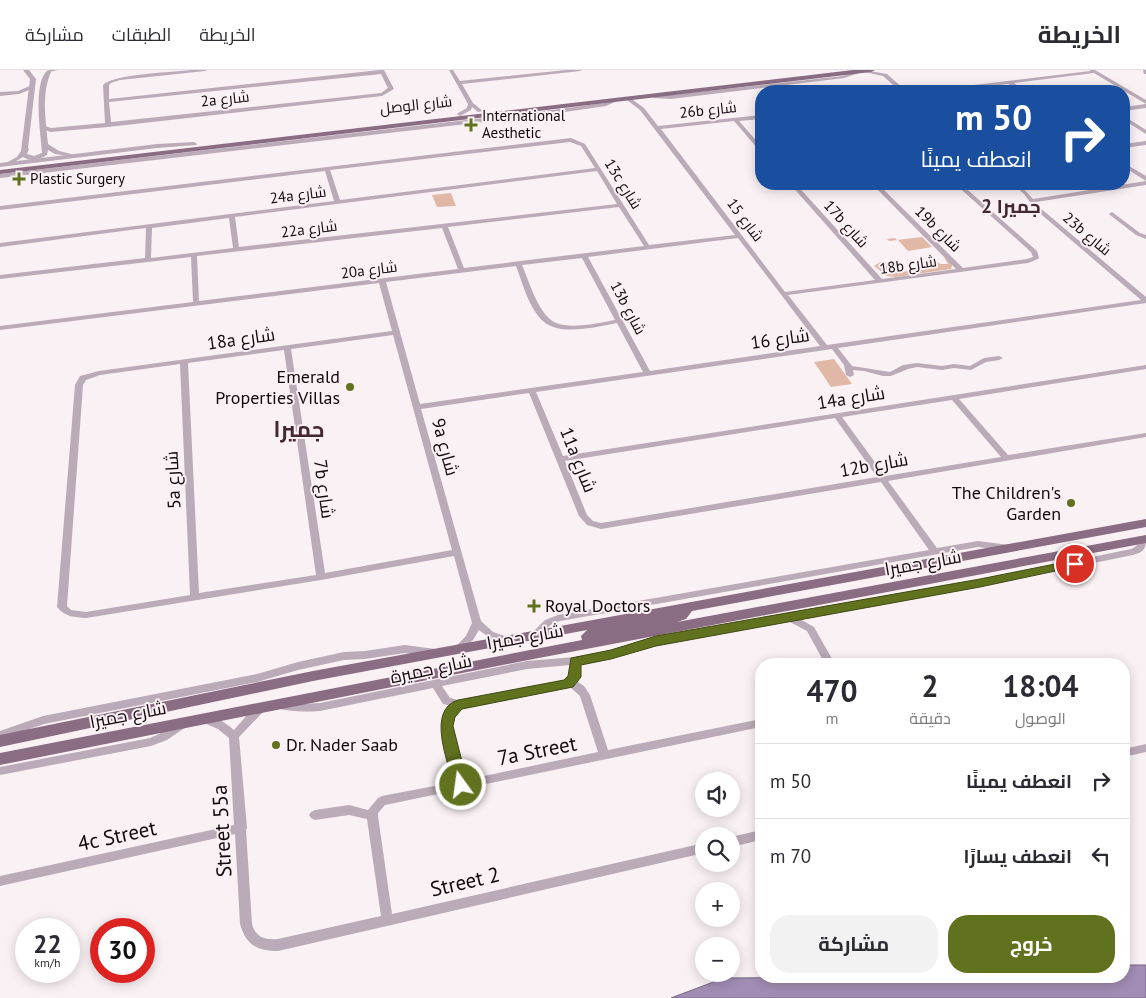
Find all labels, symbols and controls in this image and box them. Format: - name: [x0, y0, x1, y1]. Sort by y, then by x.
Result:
- text: الخريطة: [1038, 19, 1121, 50]
- text: مشاركة: [25, 23, 84, 46]
- text: الطبقات: [112, 23, 171, 46]
- text: الخريطة: [199, 23, 256, 46]
- street label: 2a شارع: [200, 87, 250, 112]
- street label: شارع الوصل: [379, 91, 453, 120]
- text: 50 m: [955, 94, 1032, 140]
- street label: 26b شارع: [678, 97, 738, 124]
- icon: right: [1050, 105, 1115, 170]
- place label: International Aesthetic: [482, 106, 566, 142]
- marker: International Aesthetic: [464, 118, 478, 132]
- text: انعطف يمينًا: [921, 145, 1032, 173]
- street label: 13c شارع: [599, 155, 646, 214]
- place label: Plastic Surgery: [30, 169, 125, 188]
- marker: Plastic Surgery: [12, 172, 26, 186]
- street label: 24a شارع: [269, 182, 328, 209]
- street label: شارع 15: [721, 194, 768, 246]
- district label: جميرا 2: [981, 194, 1041, 218]
- street label: 17b شارع: [819, 196, 873, 253]
- street label: 19b شارع: [910, 202, 965, 257]
- street label: 23b شارع: [1058, 208, 1115, 261]
- street label: 22a شارع: [280, 216, 339, 243]
- street label: 18b شارع: [878, 251, 938, 280]
- street label: 20a شارع: [340, 257, 399, 284]
- street label: 13b شارع: [605, 278, 650, 339]
- street label: 18a شارع: [206, 322, 276, 356]
- street label: شارع 16: [749, 323, 811, 355]
- place label: Emerald Properties Villas: [215, 365, 340, 409]
- marker: Emerald Properties Villas: [344, 381, 356, 393]
- street label: 14a شارع: [815, 381, 887, 415]
- district label: جميرا: [274, 415, 324, 443]
- street label: 9a شارع: [426, 416, 464, 478]
- street label: 11a شارع: [554, 424, 602, 496]
- street label: 12b شارع: [838, 447, 910, 483]
- street label: 5a شارع: [159, 450, 187, 510]
- street label: 7b شارع: [308, 458, 340, 520]
- place label: The Children's Garden: [952, 481, 1061, 525]
- marker: The Children's Garden: [1065, 497, 1077, 509]
- pin: [1054, 543, 1096, 585]
- street label: شارع جميرا: [883, 544, 963, 582]
- icon: arrive: [1061, 550, 1089, 578]
- place label: Royal Doctors: [545, 594, 650, 617]
- marker: Royal Doctors: [527, 599, 541, 613]
- street label: شارع جميرا: [485, 618, 565, 656]
- street label: شارع جميرة: [388, 649, 474, 689]
- text: 2: [921, 666, 938, 705]
- text: 18:04: [1002, 666, 1078, 705]
- text: 470: [807, 671, 858, 710]
- street label: شارع جميرا: [88, 696, 168, 734]
- text: m: [826, 708, 839, 728]
- text: دقيقة: [909, 708, 951, 728]
- text: الوصول: [1015, 708, 1066, 728]
- street label: 7a Street: [495, 730, 579, 771]
- place label: Dr. Nader Saab: [286, 733, 398, 756]
- marker: Dr. Nader Saab: [270, 739, 282, 751]
- position arrow: [434, 758, 486, 810]
- icon: right: [1087, 767, 1115, 795]
- text: 50 m: [770, 769, 811, 793]
- text: انعطف يمينًا: [966, 769, 1072, 793]
- map controls: [695, 772, 740, 982]
- button: sound: [695, 772, 740, 817]
- street label: Street 55a: [206, 784, 237, 878]
- street label: 4c Street: [75, 814, 159, 857]
- button: search: [695, 827, 740, 872]
- icon: left: [1087, 842, 1115, 870]
- text: 70 m: [770, 844, 811, 868]
- text: انعطف يسارًا: [964, 844, 1072, 868]
- street label: Street 2: [427, 860, 502, 903]
- button: +: [695, 882, 740, 927]
- button: مشاركة: [770, 915, 938, 973]
- button: خروج: [948, 915, 1115, 973]
- speed limit sign: 30: [90, 918, 155, 983]
- text: 22: [33, 928, 62, 960]
- button: −: [695, 937, 740, 982]
- text: km/h: [34, 955, 61, 970]

